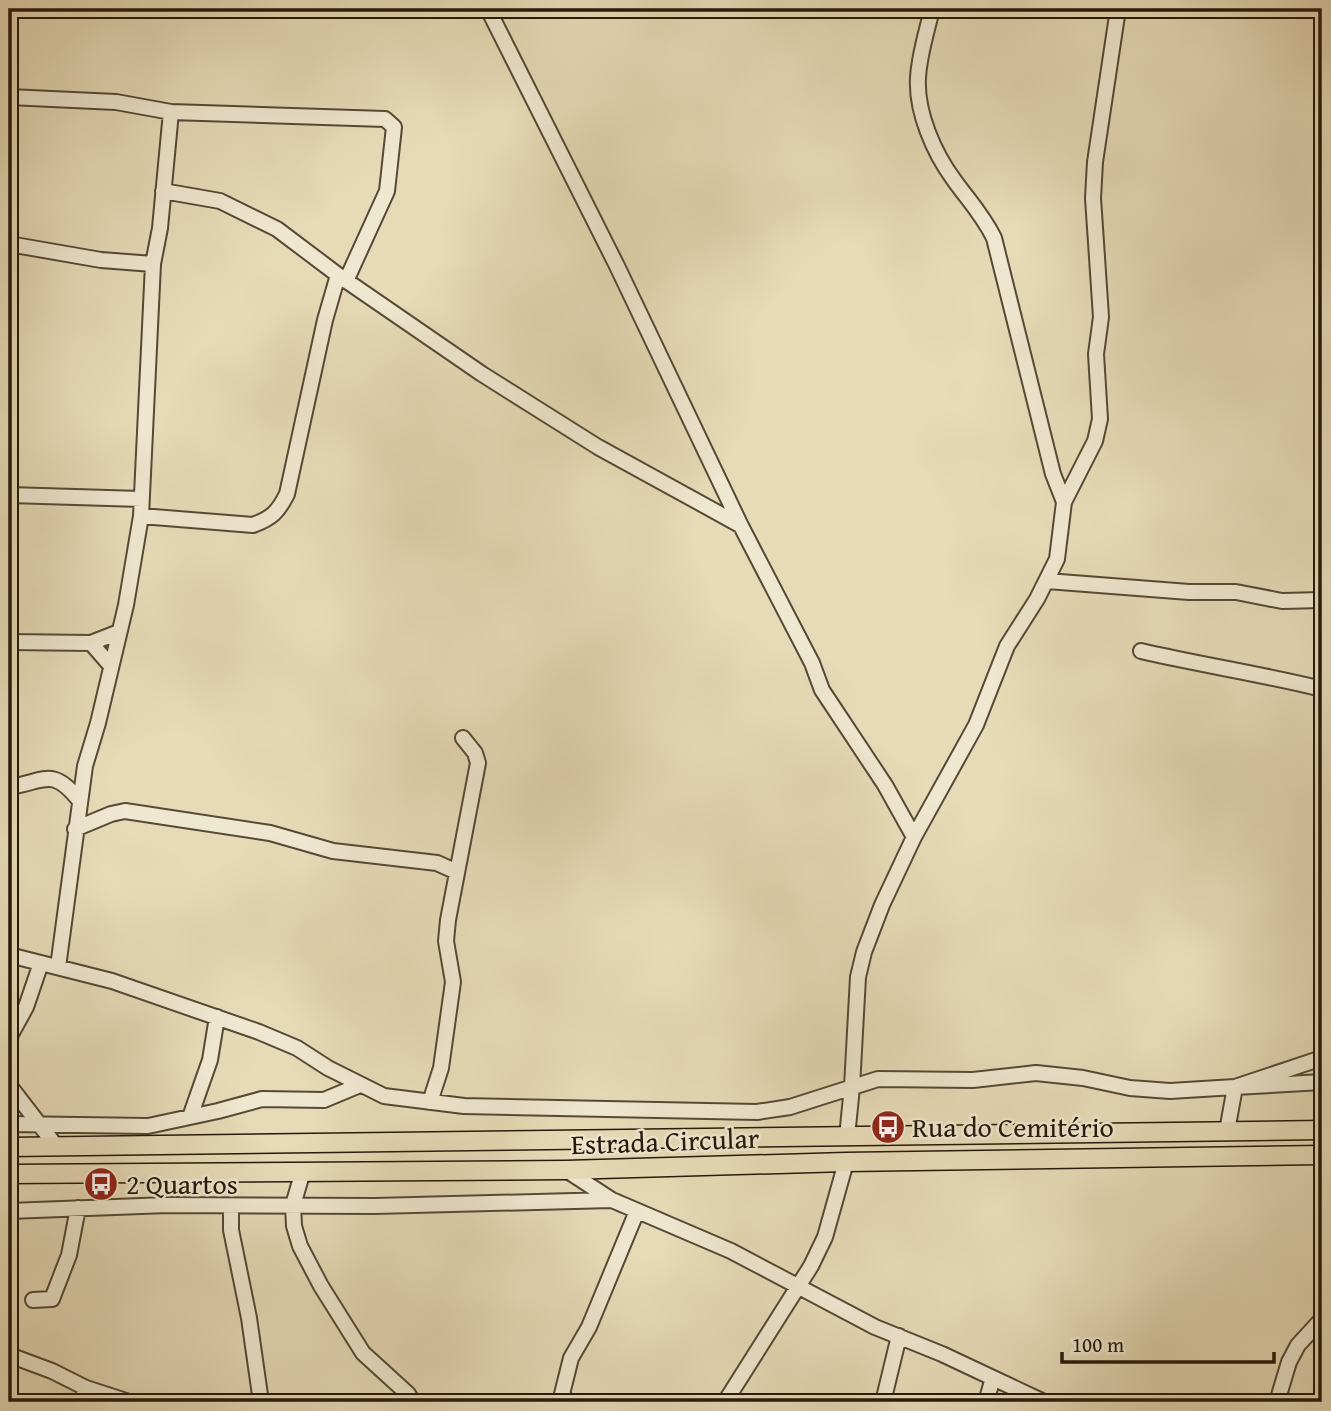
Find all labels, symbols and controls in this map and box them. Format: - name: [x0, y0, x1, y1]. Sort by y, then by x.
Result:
- place label: Rua do Cemitério: [912, 1106, 1114, 1147]
- bus stop icon: Rua do Cemitério: [869, 1108, 907, 1146]
- street label: Estrada Circular: [570, 1117, 760, 1164]
- place label: 2 Quartos: [126, 1163, 238, 1204]
- bus stop icon: 2 Quartos: [82, 1165, 120, 1203]
- scale bar: [1062, 1320, 1273, 1364]
- text: 100 m: [1072, 1329, 1124, 1360]

